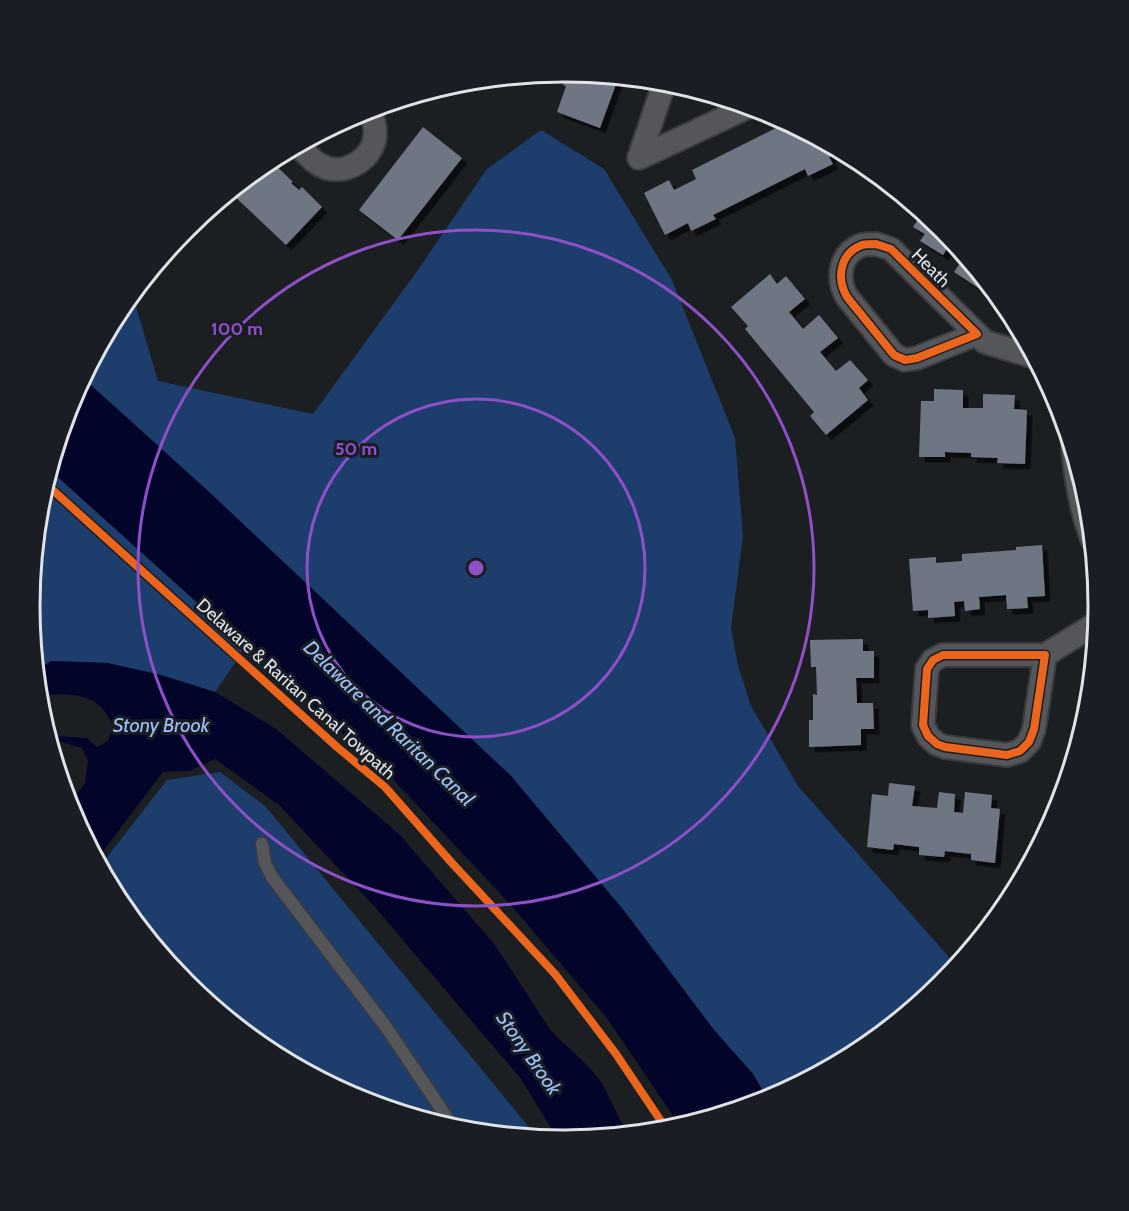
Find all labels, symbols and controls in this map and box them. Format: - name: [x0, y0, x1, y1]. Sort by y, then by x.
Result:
- street label: Heath: [907, 244, 955, 292]
- text: 100 m: [211, 318, 263, 340]
- text: 50 m: [335, 438, 377, 460]
- centre of rings: [466, 558, 486, 578]
- street label: Delaware & Raritan Canal Towpath: [192, 594, 400, 784]
- water label: Delaware and Raritan Canal: [299, 635, 480, 811]
- water label: Stony Brook: [113, 713, 211, 737]
- water label: Stony Brook: [491, 1007, 567, 1101]

